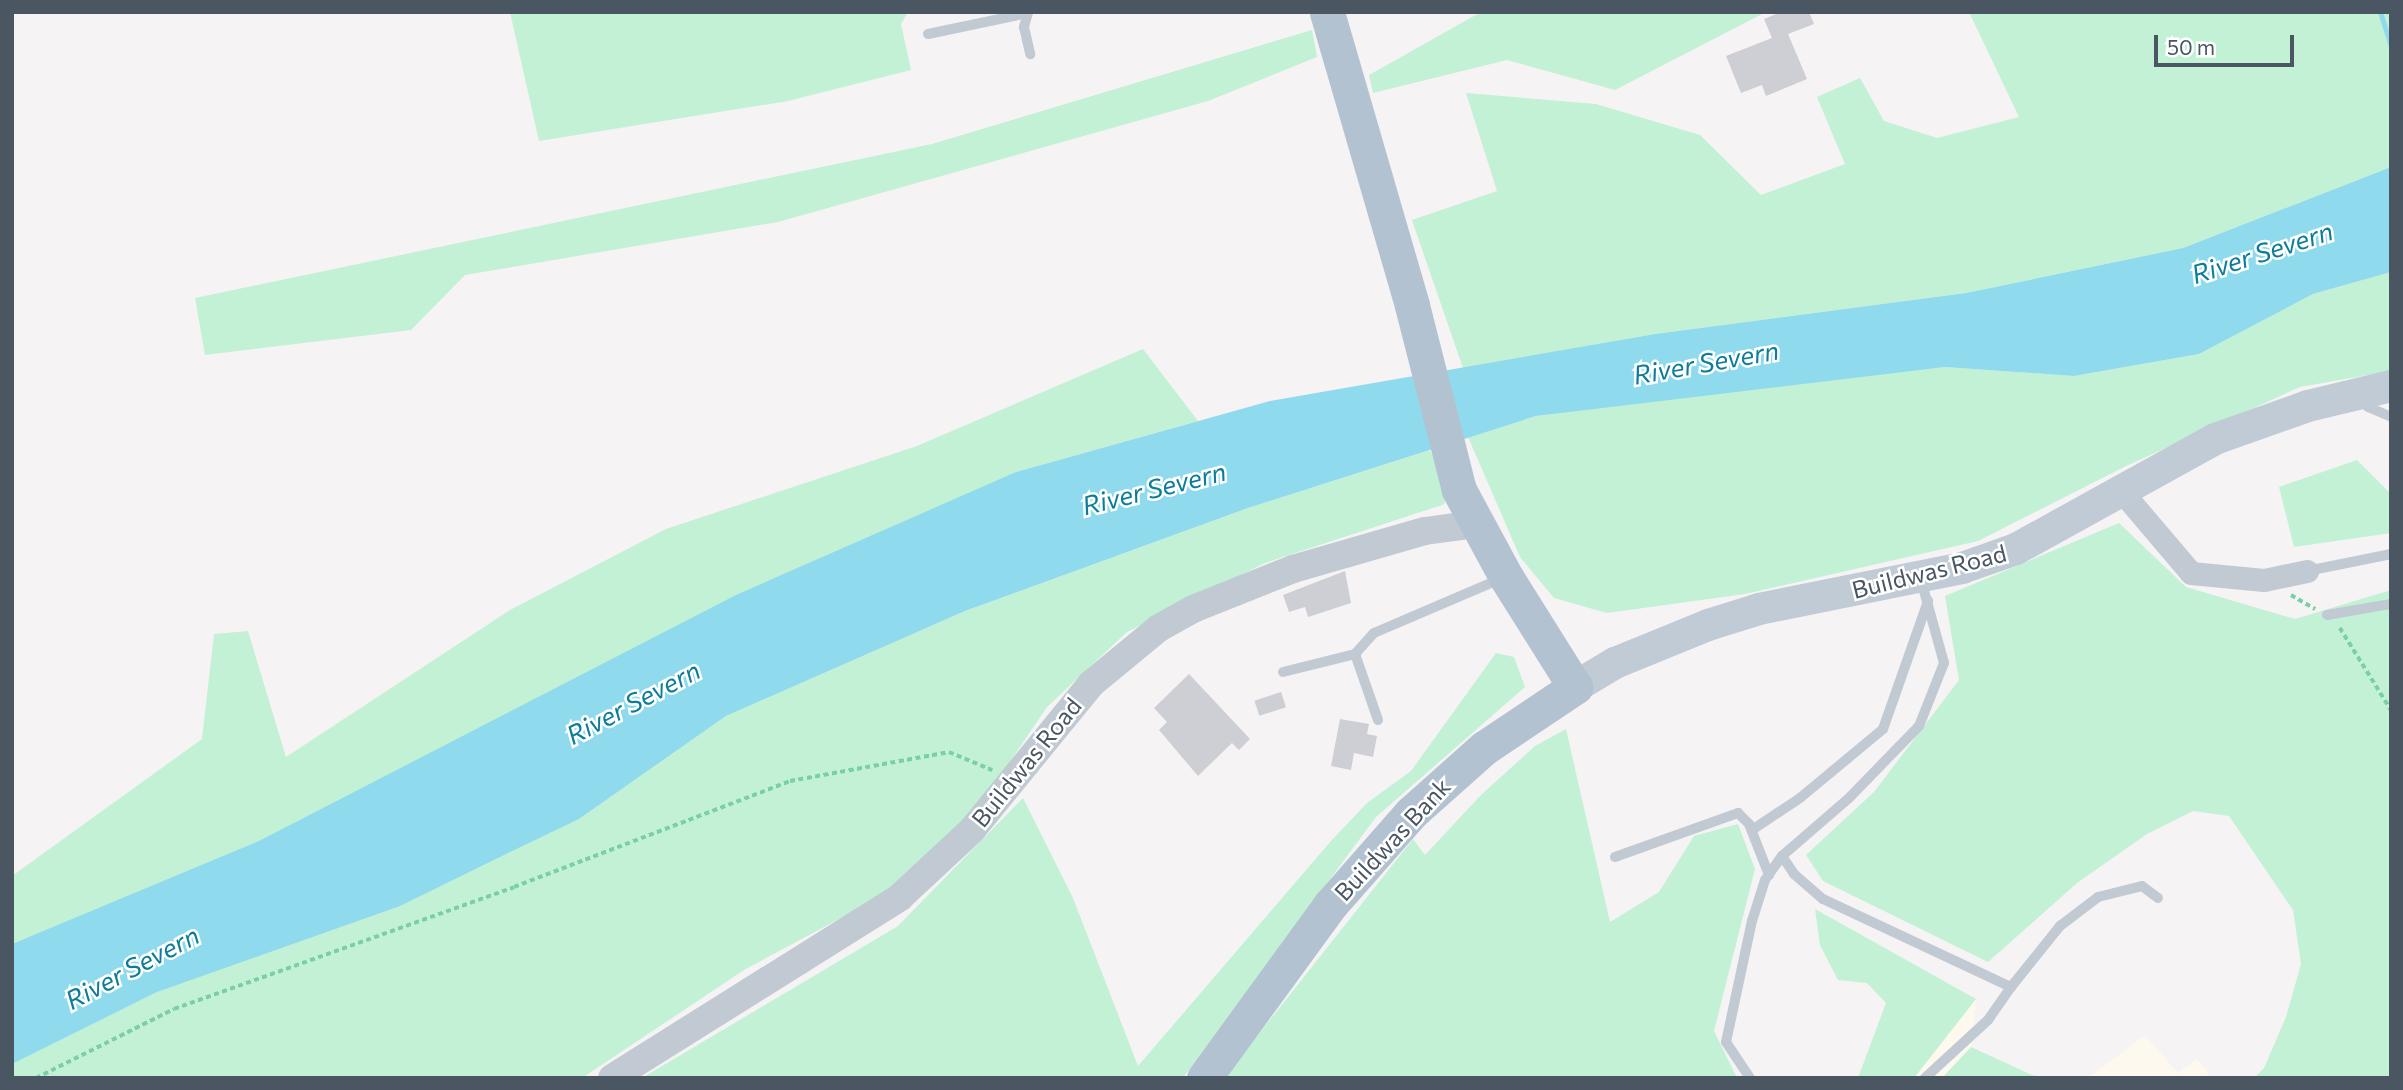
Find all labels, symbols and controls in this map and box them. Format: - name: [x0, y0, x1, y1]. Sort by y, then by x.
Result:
- scale bar: [2158, 21, 2298, 65]
- text: 50 m: [2167, 34, 2215, 59]
- water label: River Severn: [2187, 214, 2337, 290]
- water label: River Severn: [1631, 334, 1781, 390]
- water label: River Severn: [1079, 455, 1229, 521]
- street label: Buildwas Road: [1849, 538, 2009, 604]
- water label: River Severn: [561, 654, 705, 750]
- street label: Buildwas Road: [965, 692, 1087, 832]
- street label: Buildwas Bank: [1328, 772, 1456, 906]
- water label: River Severn: [60, 919, 204, 1015]

